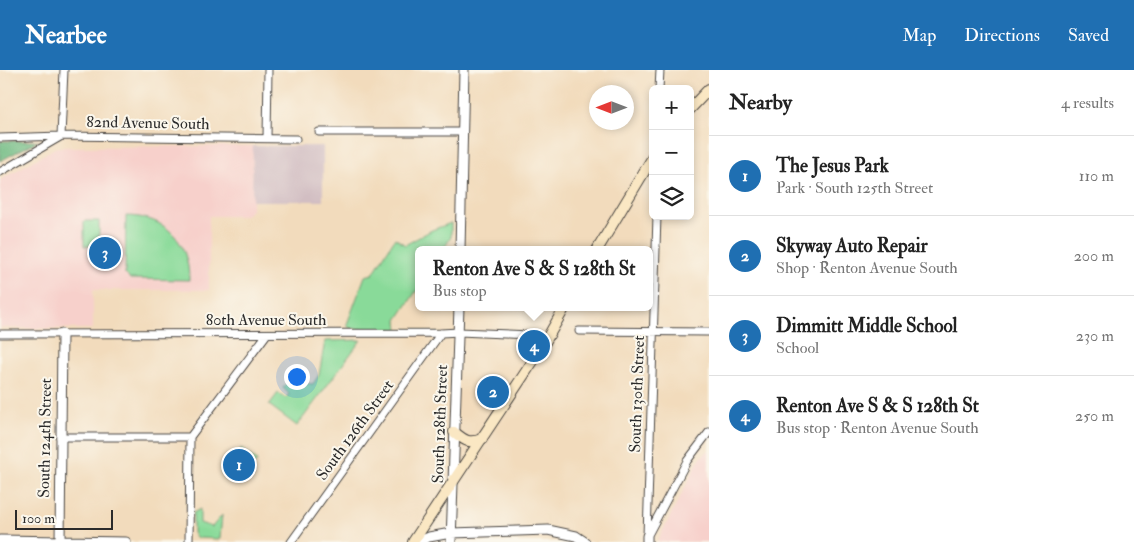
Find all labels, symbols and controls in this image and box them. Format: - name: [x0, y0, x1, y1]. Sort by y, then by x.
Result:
- text: Nearbee: [25, 20, 107, 51]
- text: Map: [903, 24, 936, 47]
- text: Directions: [964, 24, 1040, 47]
- text: Saved: [1068, 24, 1109, 47]
- north arrow: [589, 85, 634, 130]
- map controls: [649, 85, 694, 220]
- button: +: [649, 85, 694, 130]
- text: Nearby: [729, 89, 792, 116]
- text: 4 results: [1061, 93, 1114, 113]
- street label: 82nd Avenue South: [86, 112, 210, 134]
- button: −: [649, 130, 694, 175]
- text: The Jesus Park: [776, 154, 889, 178]
- text: 1: [742, 166, 748, 186]
- text: 110 m: [1079, 166, 1114, 186]
- button: layers: [649, 175, 694, 220]
- text: Park · South 125th Street: [776, 178, 933, 198]
- pin: 3: [89, 234, 121, 272]
- text: Skyway Auto Repair: [776, 234, 928, 258]
- popup: [415, 246, 653, 311]
- text: 2: [741, 246, 749, 266]
- text: 200 m: [1074, 246, 1114, 266]
- text: Renton Ave S & S 128th St: [433, 257, 635, 281]
- text: Shop · Renton Avenue South: [776, 258, 958, 278]
- text: Bus stop: [433, 281, 487, 301]
- street label: 80th Avenue South: [206, 310, 327, 330]
- text: Dimmitt Middle School: [776, 314, 957, 338]
- text: 3: [742, 326, 748, 346]
- text: 230 m: [1076, 326, 1114, 346]
- pin: 4: [518, 327, 550, 365]
- street label: South 130th Street: [625, 335, 649, 453]
- text: School: [776, 338, 819, 358]
- your location: [284, 364, 310, 390]
- street label: South 128th Street: [428, 364, 452, 484]
- pin: 2: [477, 373, 509, 411]
- street label: South 126th Street: [312, 376, 398, 484]
- street label: South 124th Street: [34, 378, 56, 498]
- text: Renton Ave S & S 128th St: [776, 394, 979, 418]
- text: 4: [741, 406, 749, 426]
- text: 250 m: [1075, 406, 1114, 426]
- text: Bus stop · Renton Avenue South: [776, 418, 979, 438]
- pin: 1: [223, 446, 255, 484]
- scale bar: [15, 507, 112, 530]
- text: 100 m: [22, 510, 55, 527]

